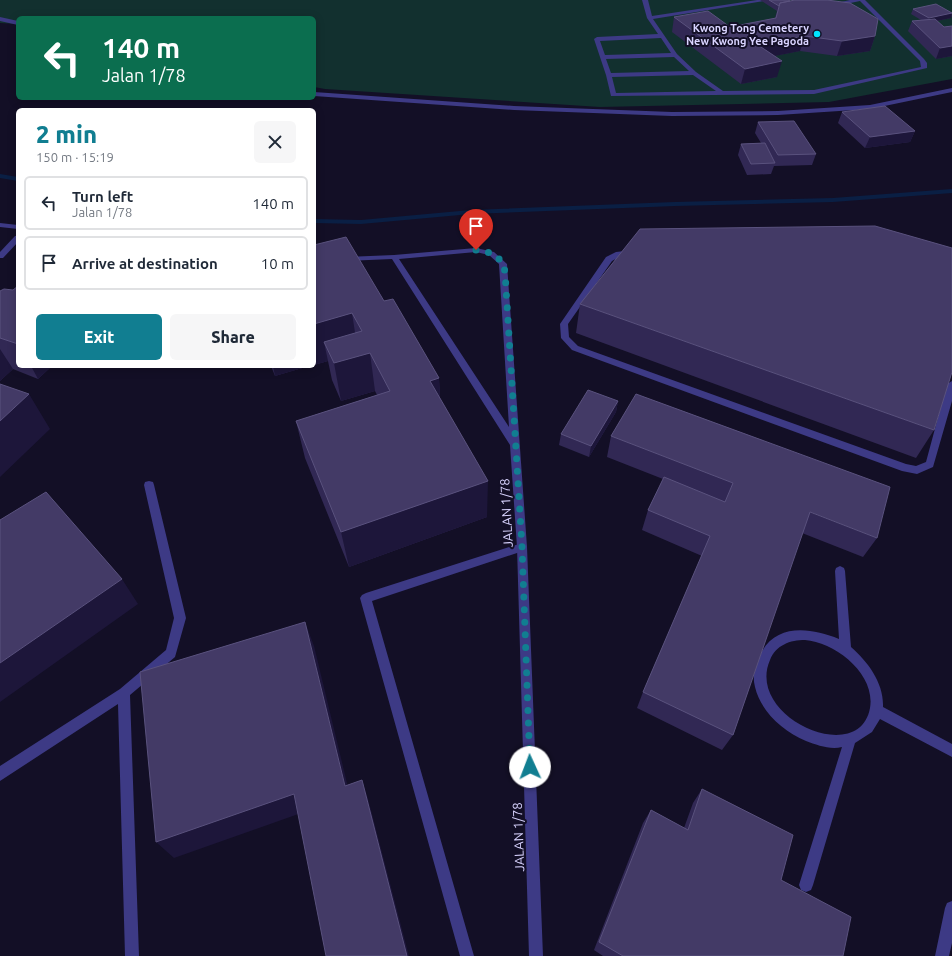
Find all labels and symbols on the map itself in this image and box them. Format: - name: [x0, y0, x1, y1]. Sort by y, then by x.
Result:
- place label: Kwong Tong Cemetery New Kwong Yee Pagoda: [686, 22, 809, 47]
- marker: Kwong Tong Cemetery New Kwong Yee Pagoda: [812, 29, 822, 39]
- pin: [459, 209, 493, 250]
- street label: JALAN 1/78: [497, 478, 515, 548]
- position arrow: [509, 746, 551, 788]
- street label: JALAN 1/78: [510, 802, 526, 872]

